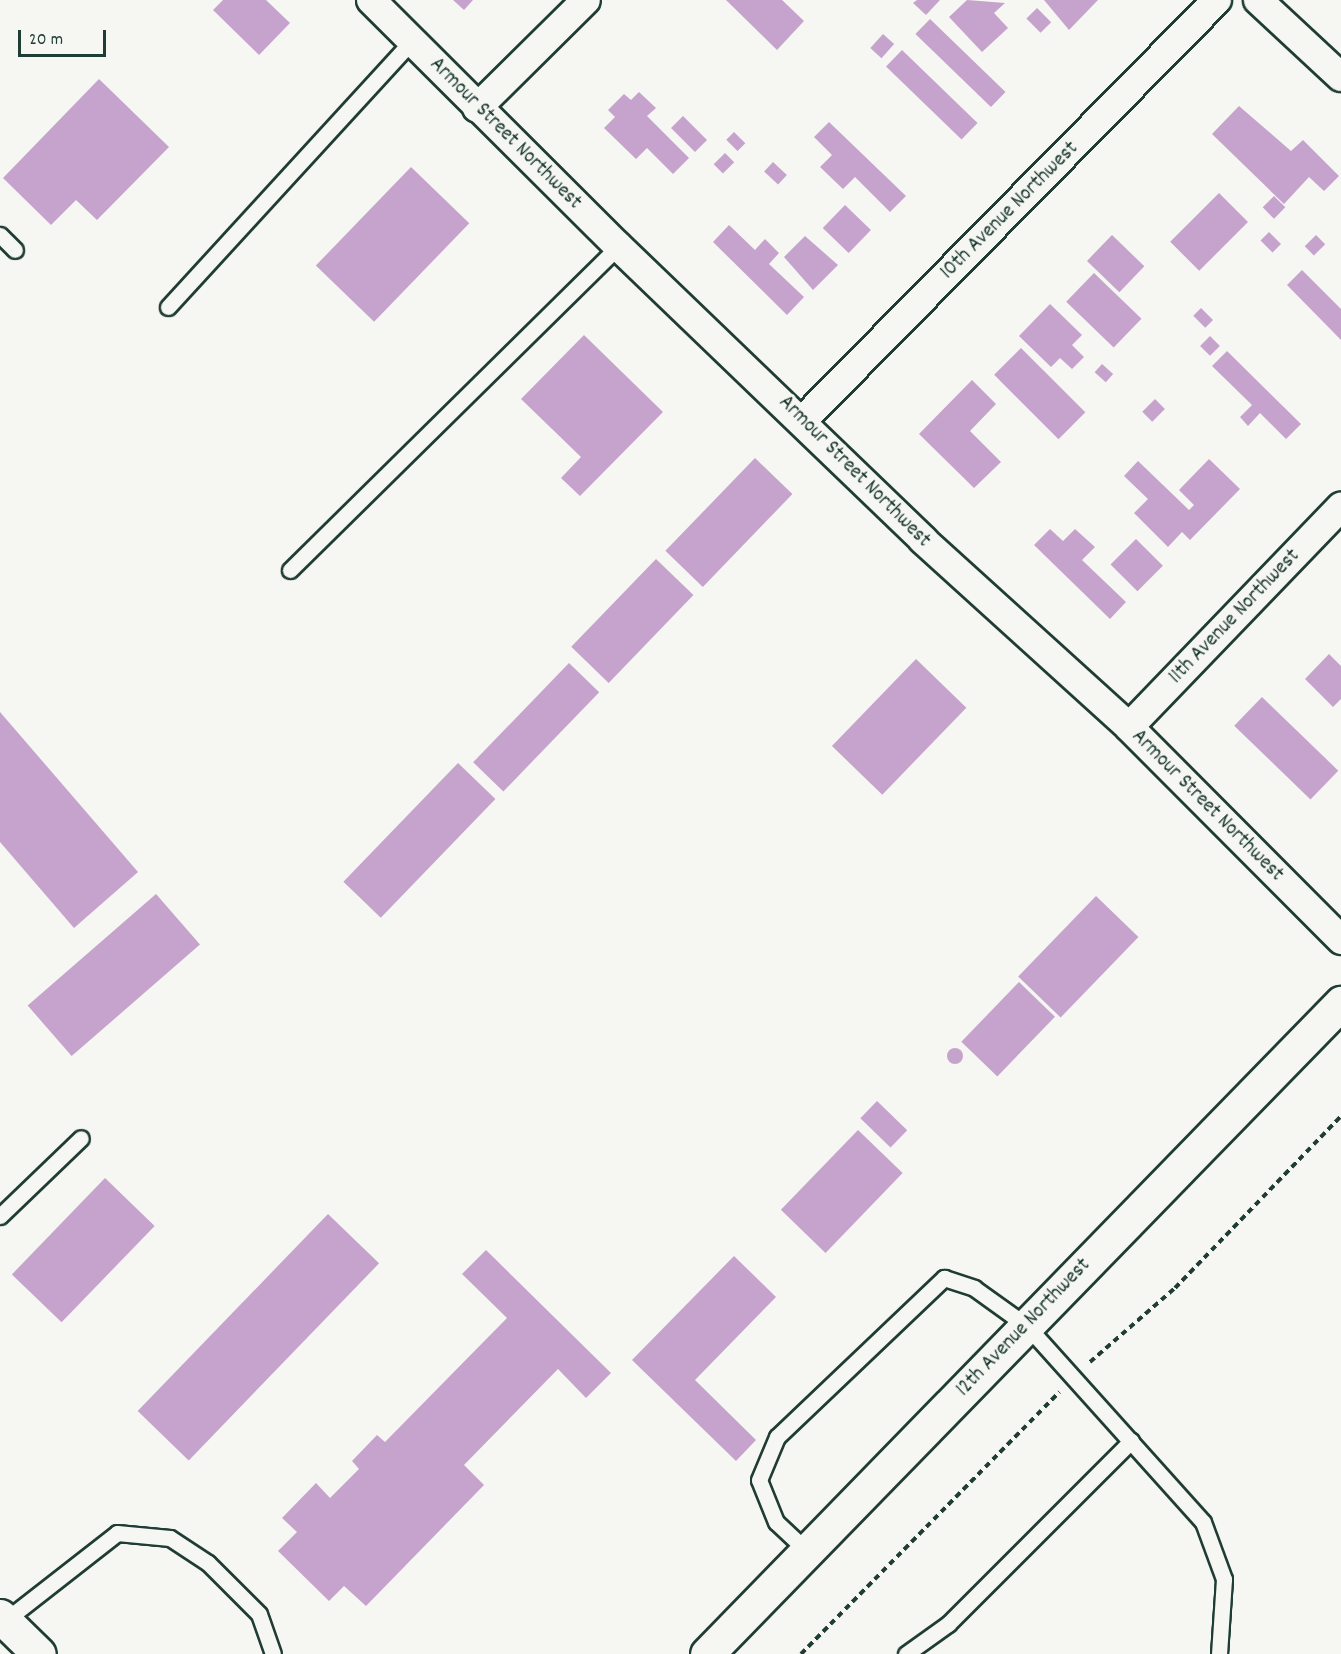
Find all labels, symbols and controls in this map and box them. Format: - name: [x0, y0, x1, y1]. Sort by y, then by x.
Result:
- scale bar: [21, 18, 110, 56]
- text: 20 m: [29, 28, 63, 53]
- street label: Armour Street Northwest: [424, 53, 586, 215]
- street label: 10th Avenue Northwest: [936, 137, 1084, 285]
- street label: Armour Street Northwest: [773, 391, 935, 553]
- street label: 11th Avenue Northwest: [1164, 544, 1306, 690]
- street label: Armour Street Northwest: [1126, 725, 1288, 887]
- street label: 12th Avenue Northwest: [952, 1254, 1096, 1402]

